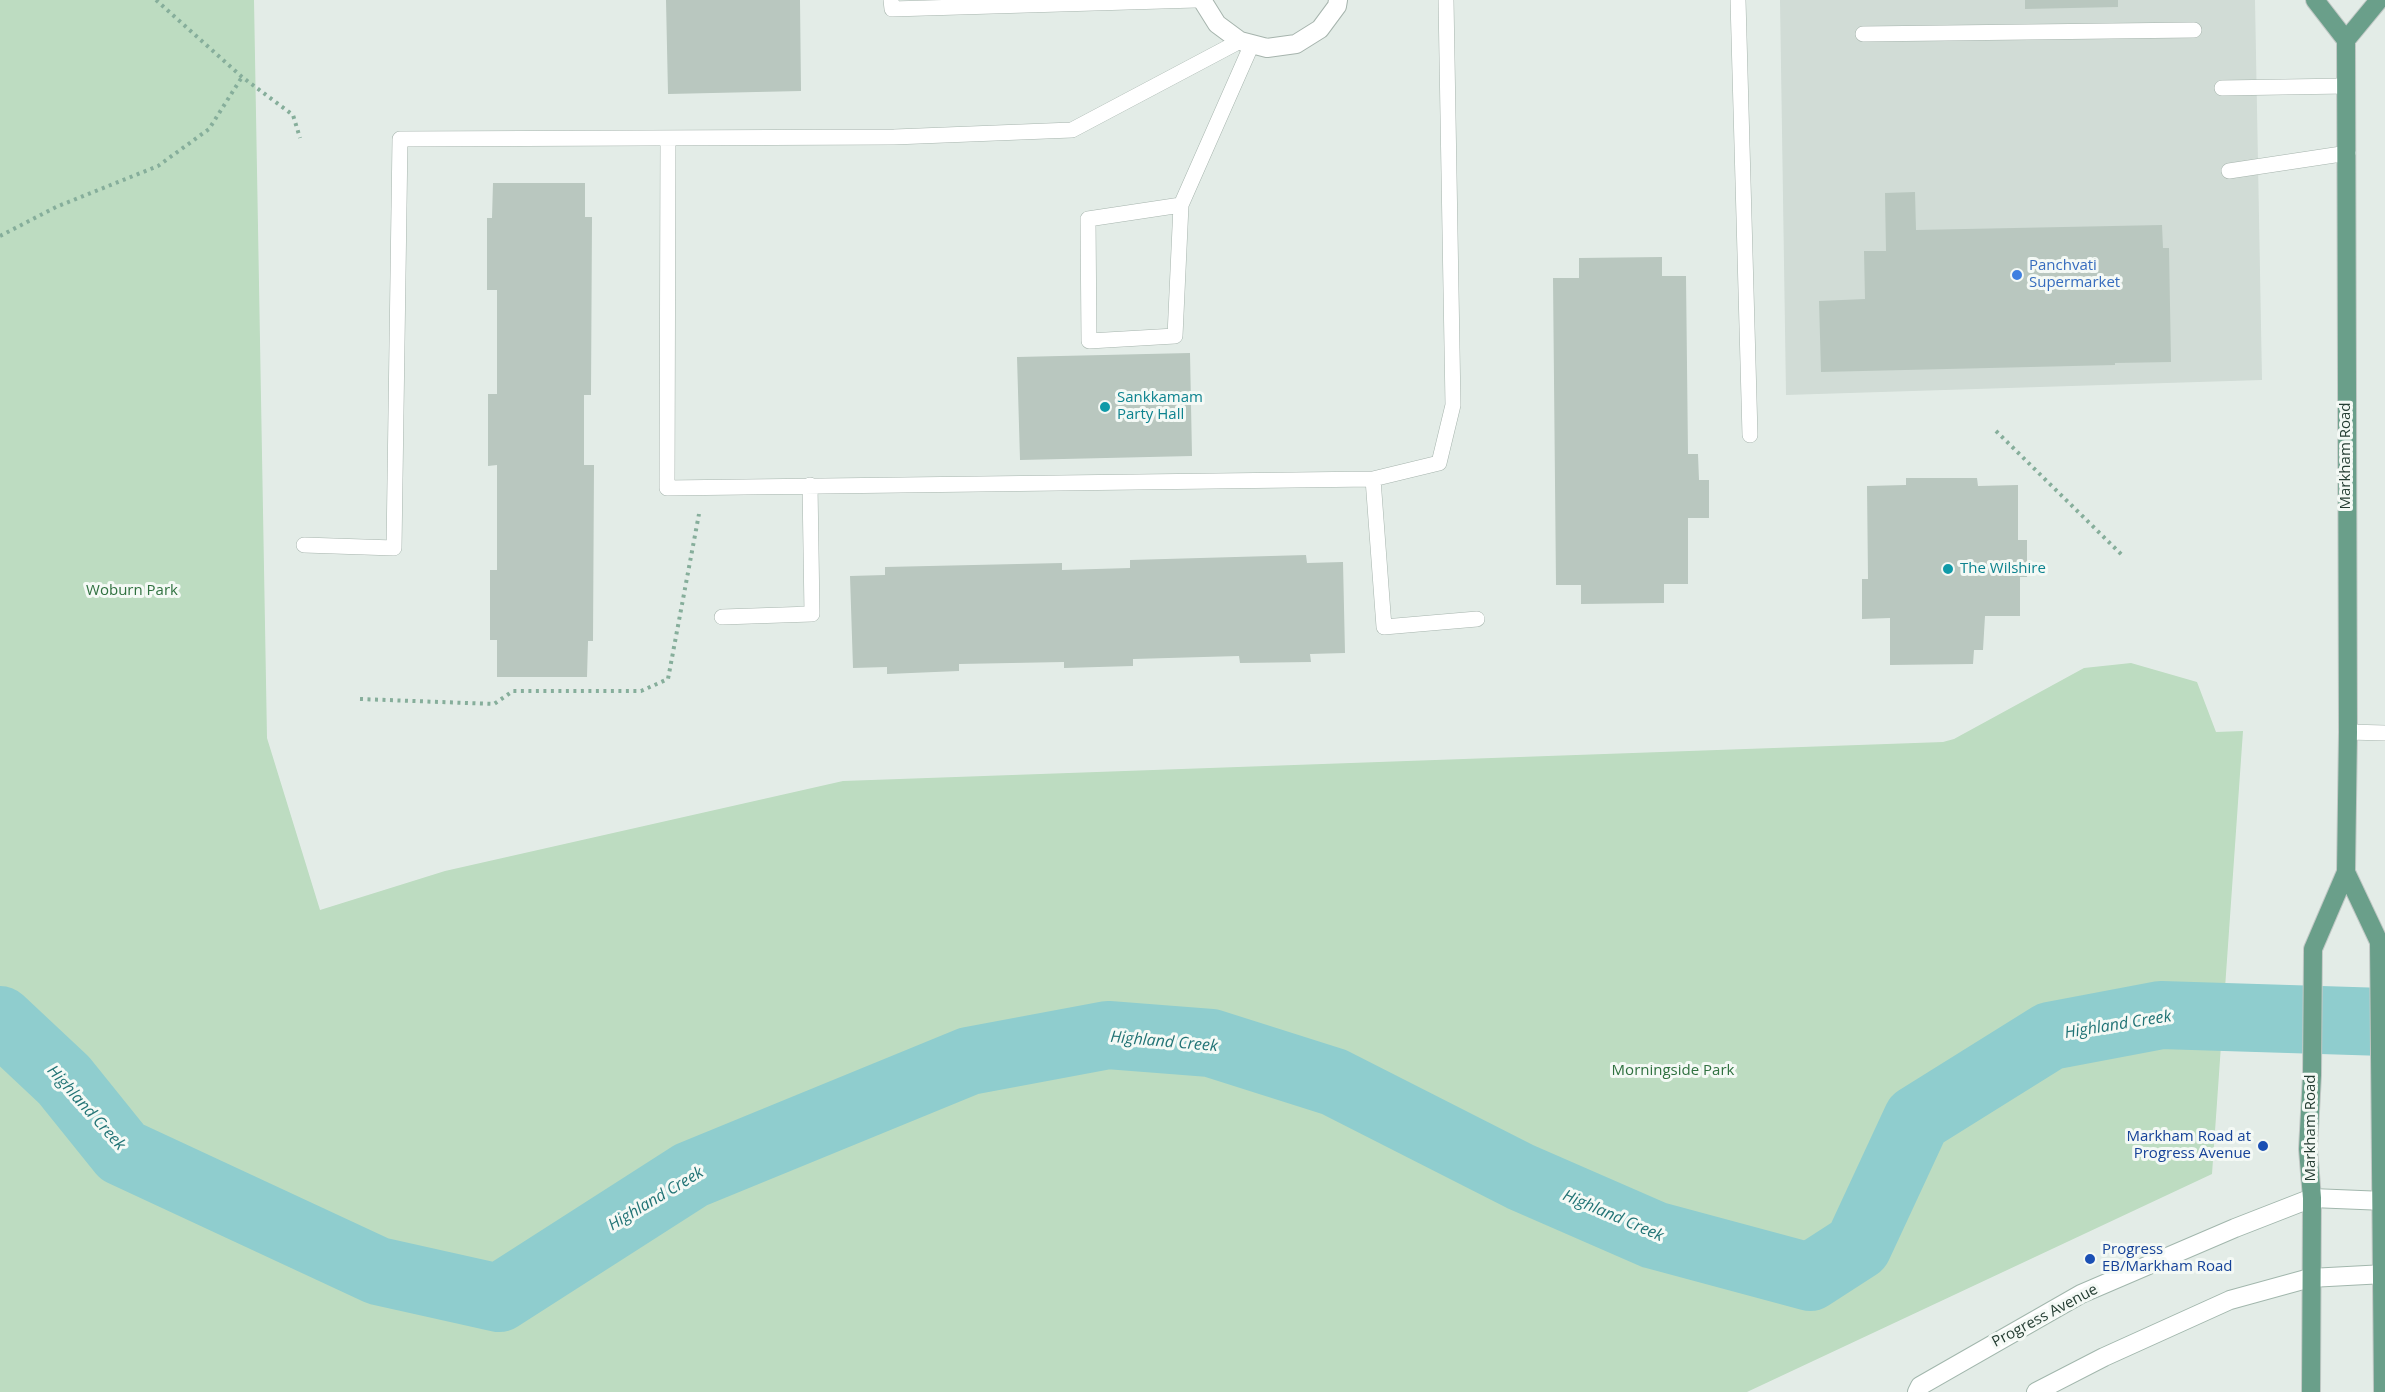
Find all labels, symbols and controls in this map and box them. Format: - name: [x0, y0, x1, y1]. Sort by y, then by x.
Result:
- place label: Panchvati Supermarket: [2029, 257, 2120, 292]
- marker: Panchvati Supermarket: [2010, 268, 2024, 282]
- place label: Sankkamam Party Hall: [1117, 389, 1203, 424]
- marker: Sankkamam Party Hall: [1098, 400, 1112, 414]
- street label: Markham Road: [2337, 403, 2355, 509]
- place label: The Wilshire: [1960, 560, 2046, 578]
- marker: The Wilshire: [1941, 562, 1955, 576]
- park label: Woburn Park: [86, 582, 178, 600]
- water label: Highland Creek: [2063, 1007, 2173, 1043]
- water label: Highland Creek: [1110, 1028, 1218, 1056]
- water label: Highland Creek: [43, 1062, 129, 1154]
- park label: Morningside Park: [1612, 1062, 1734, 1080]
- street label: Markham Road: [2302, 1075, 2320, 1181]
- place label: Markham Road at Progress Avenue: [2126, 1128, 2251, 1163]
- marker: Markham Road at Progress Avenue: [2256, 1139, 2270, 1153]
- water label: Highland Creek: [605, 1163, 707, 1235]
- water label: Highland Creek: [1560, 1186, 1666, 1246]
- place label: Progress EB/Markham Road: [2102, 1241, 2232, 1276]
- marker: Progress EB/Markham Road: [2083, 1252, 2097, 1266]
- street label: Progress Avenue: [1989, 1281, 2101, 1351]

